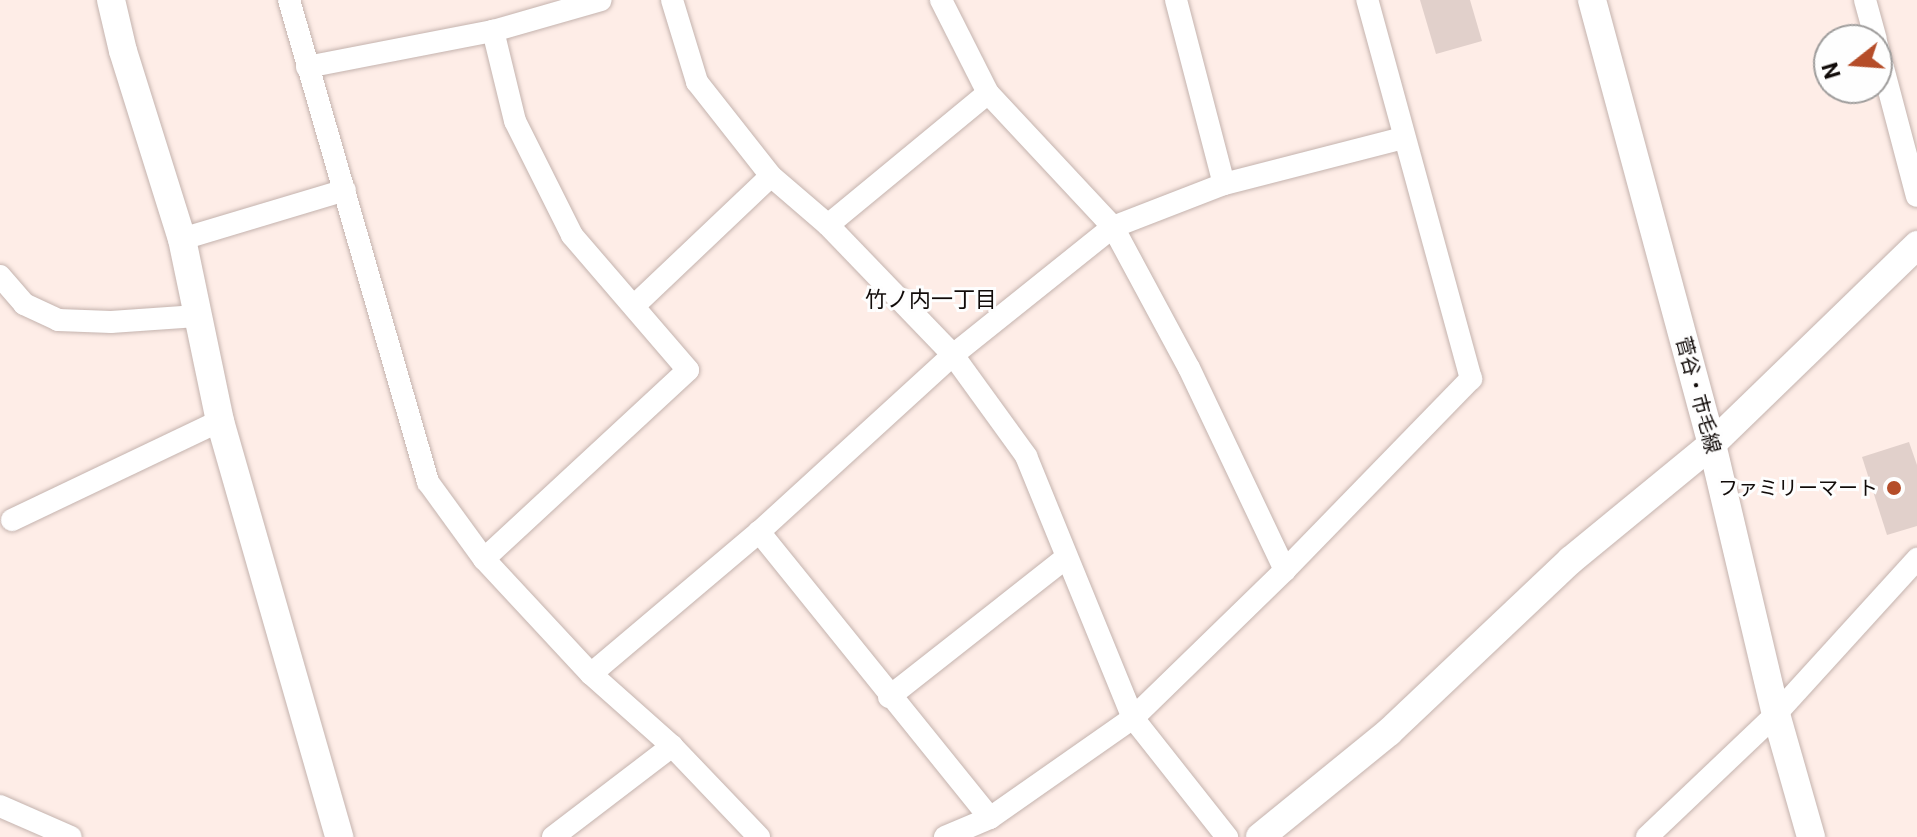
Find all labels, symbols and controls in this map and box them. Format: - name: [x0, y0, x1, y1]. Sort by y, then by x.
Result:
- north arrow: [1813, 24, 1893, 104]
- text: N: [1817, 59, 1846, 82]
- district label: 竹ノ内一丁目: [865, 287, 997, 313]
- street label: 菅谷・市毛線: [1671, 334, 1725, 456]
- place label: ファミリーマート: [1718, 476, 1878, 500]
- marker: ファミリーマート: [1885, 479, 1903, 497]

